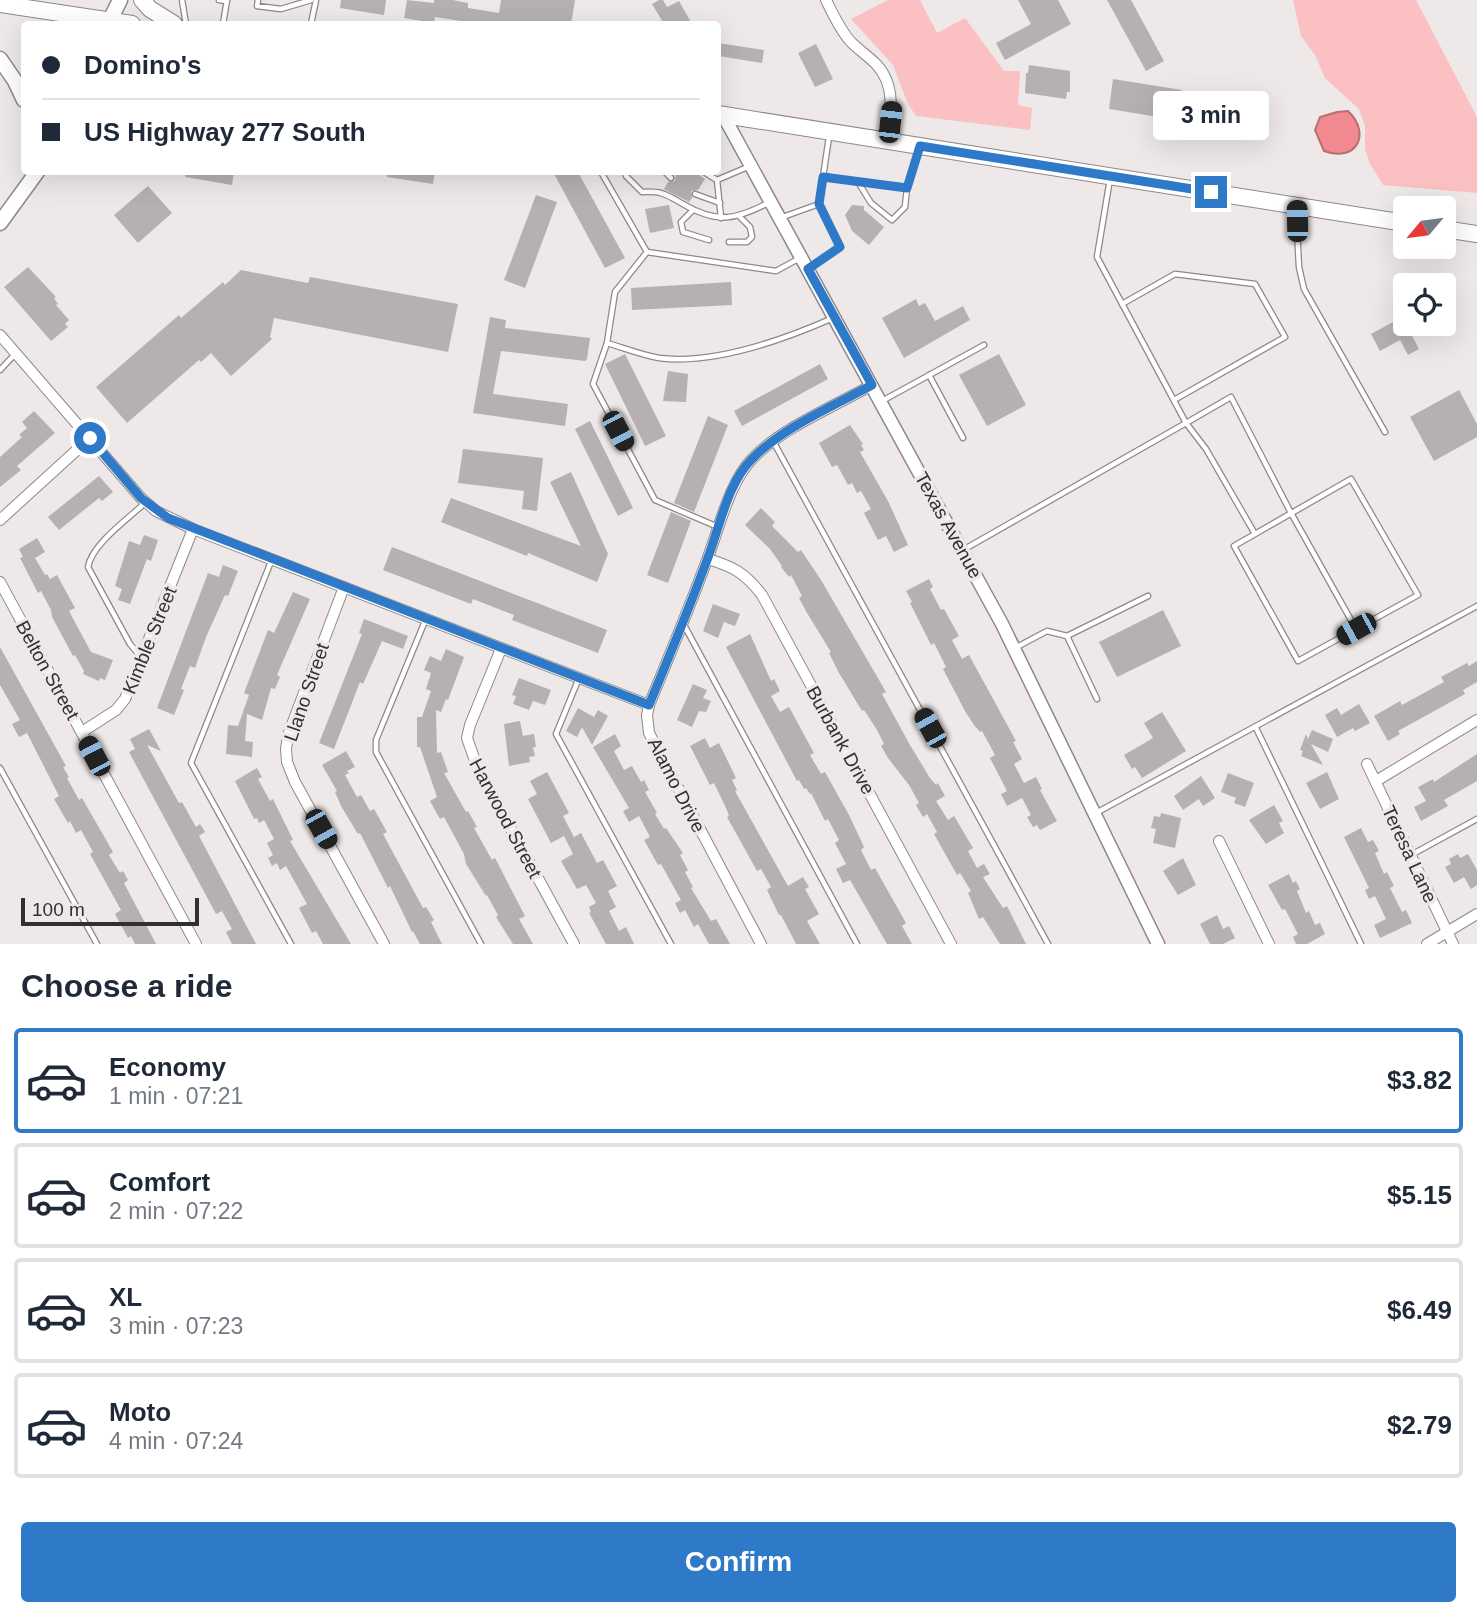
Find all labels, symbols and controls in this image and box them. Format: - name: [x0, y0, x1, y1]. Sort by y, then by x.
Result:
- text: Domino's: [84, 50, 201, 80]
- callout: 3 min: [1153, 90, 1269, 140]
- car: [878, 100, 903, 144]
- text: 3 min: [1181, 102, 1241, 128]
- text: US Highway 277 South: [84, 117, 366, 147]
- route end: [1195, 176, 1227, 208]
- north arrow: [1393, 196, 1456, 259]
- map controls: [1393, 196, 1456, 336]
- car: [1287, 200, 1308, 242]
- button: locate: [1393, 273, 1456, 336]
- car: [599, 408, 638, 454]
- route start: [74, 422, 106, 454]
- street label: Texas Avenue: [911, 469, 986, 582]
- street label: Kimble Street: [118, 583, 181, 697]
- car: [1333, 610, 1380, 648]
- street label: Belton Street: [12, 617, 84, 724]
- street label: Llano Street: [280, 640, 333, 744]
- street label: Burbank Drive: [802, 683, 879, 798]
- car: [911, 705, 950, 751]
- car: [75, 733, 114, 779]
- street label: Alamo Drive: [644, 734, 709, 836]
- street label: Harwood Street: [465, 755, 546, 882]
- street label: Teresa Lane: [1378, 802, 1441, 906]
- car: [302, 806, 341, 852]
- scale bar: [21, 895, 200, 927]
- text: 100 m: [32, 899, 85, 920]
- text: Choose a ride: [21, 968, 233, 1004]
- icon: car: [25, 1049, 88, 1112]
- text: Economy: [109, 1052, 226, 1082]
- text: $3.82: [1387, 1065, 1452, 1095]
- text: 1 min · 07:21: [109, 1083, 243, 1109]
- icon: car: [25, 1164, 88, 1227]
- text: Comfort: [109, 1167, 210, 1197]
- text: $5.15: [1387, 1180, 1452, 1210]
- text: 2 min · 07:22: [109, 1198, 243, 1224]
- icon: car: [25, 1279, 88, 1342]
- text: XL: [109, 1282, 142, 1312]
- text: $6.49: [1387, 1295, 1452, 1325]
- text: 3 min · 07:23: [109, 1313, 243, 1339]
- icon: car: [25, 1394, 88, 1457]
- text: Moto: [109, 1397, 171, 1427]
- text: $2.79: [1387, 1410, 1452, 1440]
- text: 4 min · 07:24: [109, 1428, 243, 1454]
- button: Confirm: [21, 1522, 1456, 1602]

